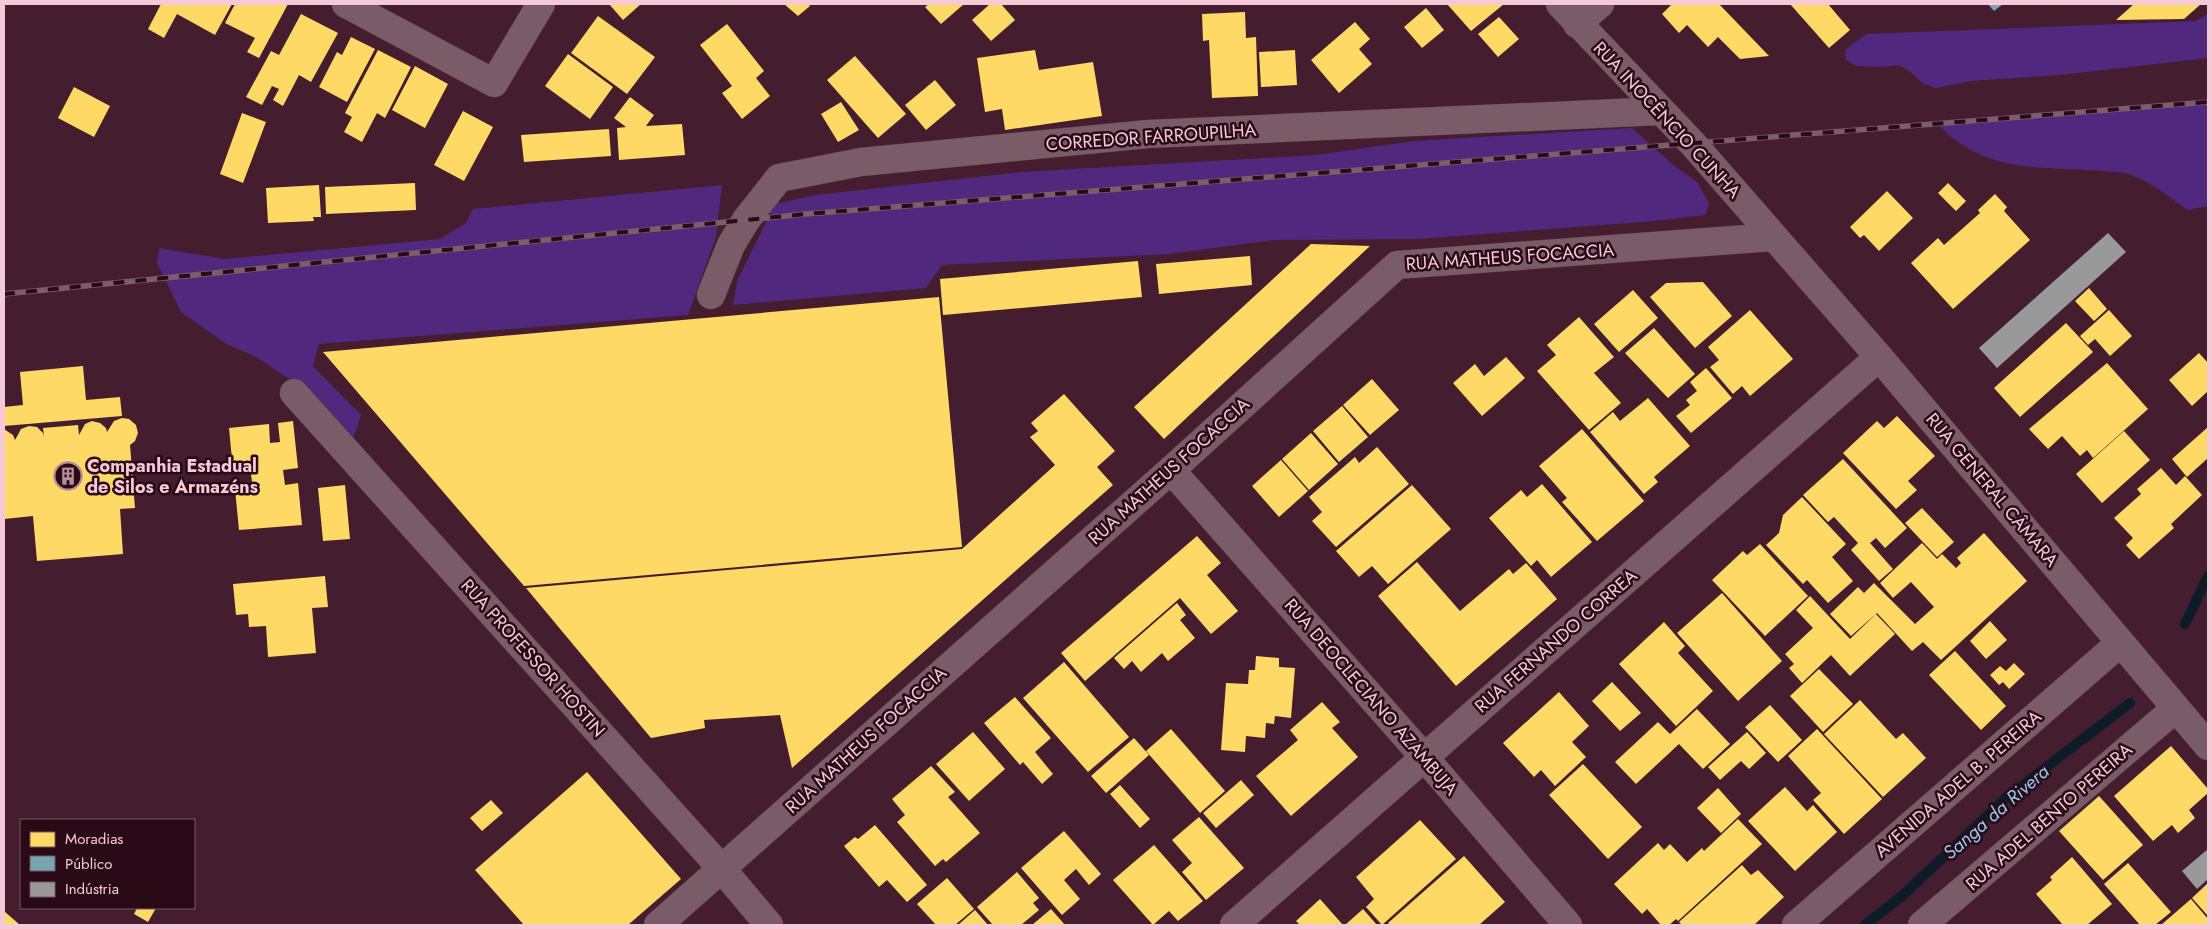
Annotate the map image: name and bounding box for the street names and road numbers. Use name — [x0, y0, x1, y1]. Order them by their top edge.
street label: RUA INOCÊNCIO CUNHA — [1587, 36, 1747, 204]
street label: CORREDOR FARROUPILHA — [1045, 117, 1257, 157]
street label: RUA MATHEUS FOCACCIA — [1405, 237, 1615, 277]
street label: RUA MATHEUS FOCACCIA — [1083, 391, 1255, 551]
street label: RUA GENERAL CÂMARA — [1920, 407, 2064, 573]
street label: RUA FERNANDO CORREA — [1469, 563, 1643, 719]
street label: RUA PROFESSOR HOSTIN — [455, 573, 611, 743]
street label: RUA DEOCLECIANO AZAMBUJA — [1278, 593, 1464, 801]
street label: RUA MATHEUS FOCACCIA — [780, 660, 952, 820]
street label: AVENIDA ADEL B. PEREIRA — [1869, 704, 2047, 864]
street label: RUA ADEL BENTO PEREIRA — [1960, 737, 2138, 897]

